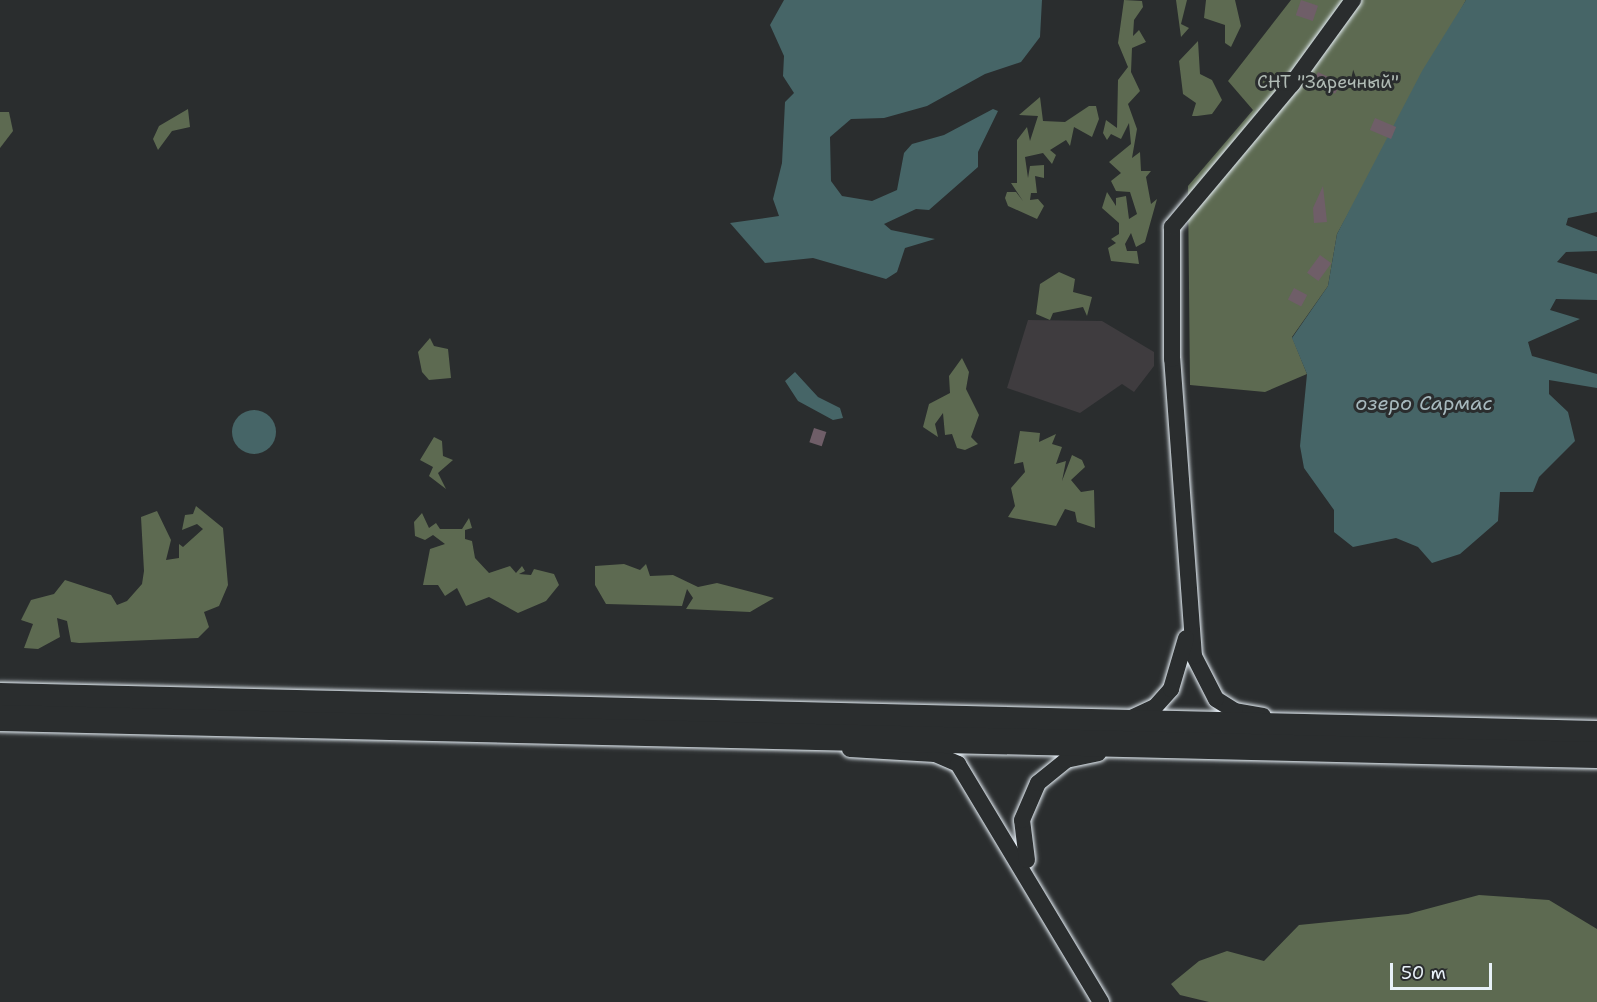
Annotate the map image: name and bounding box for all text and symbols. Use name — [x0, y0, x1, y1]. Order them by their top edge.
park label: СНТ "Заречный" — [1257, 71, 1399, 93]
water label: озеро Сармас — [1355, 391, 1493, 415]
scale bar — [1393, 951, 1495, 989]
text: 50 m — [1401, 961, 1446, 985]

